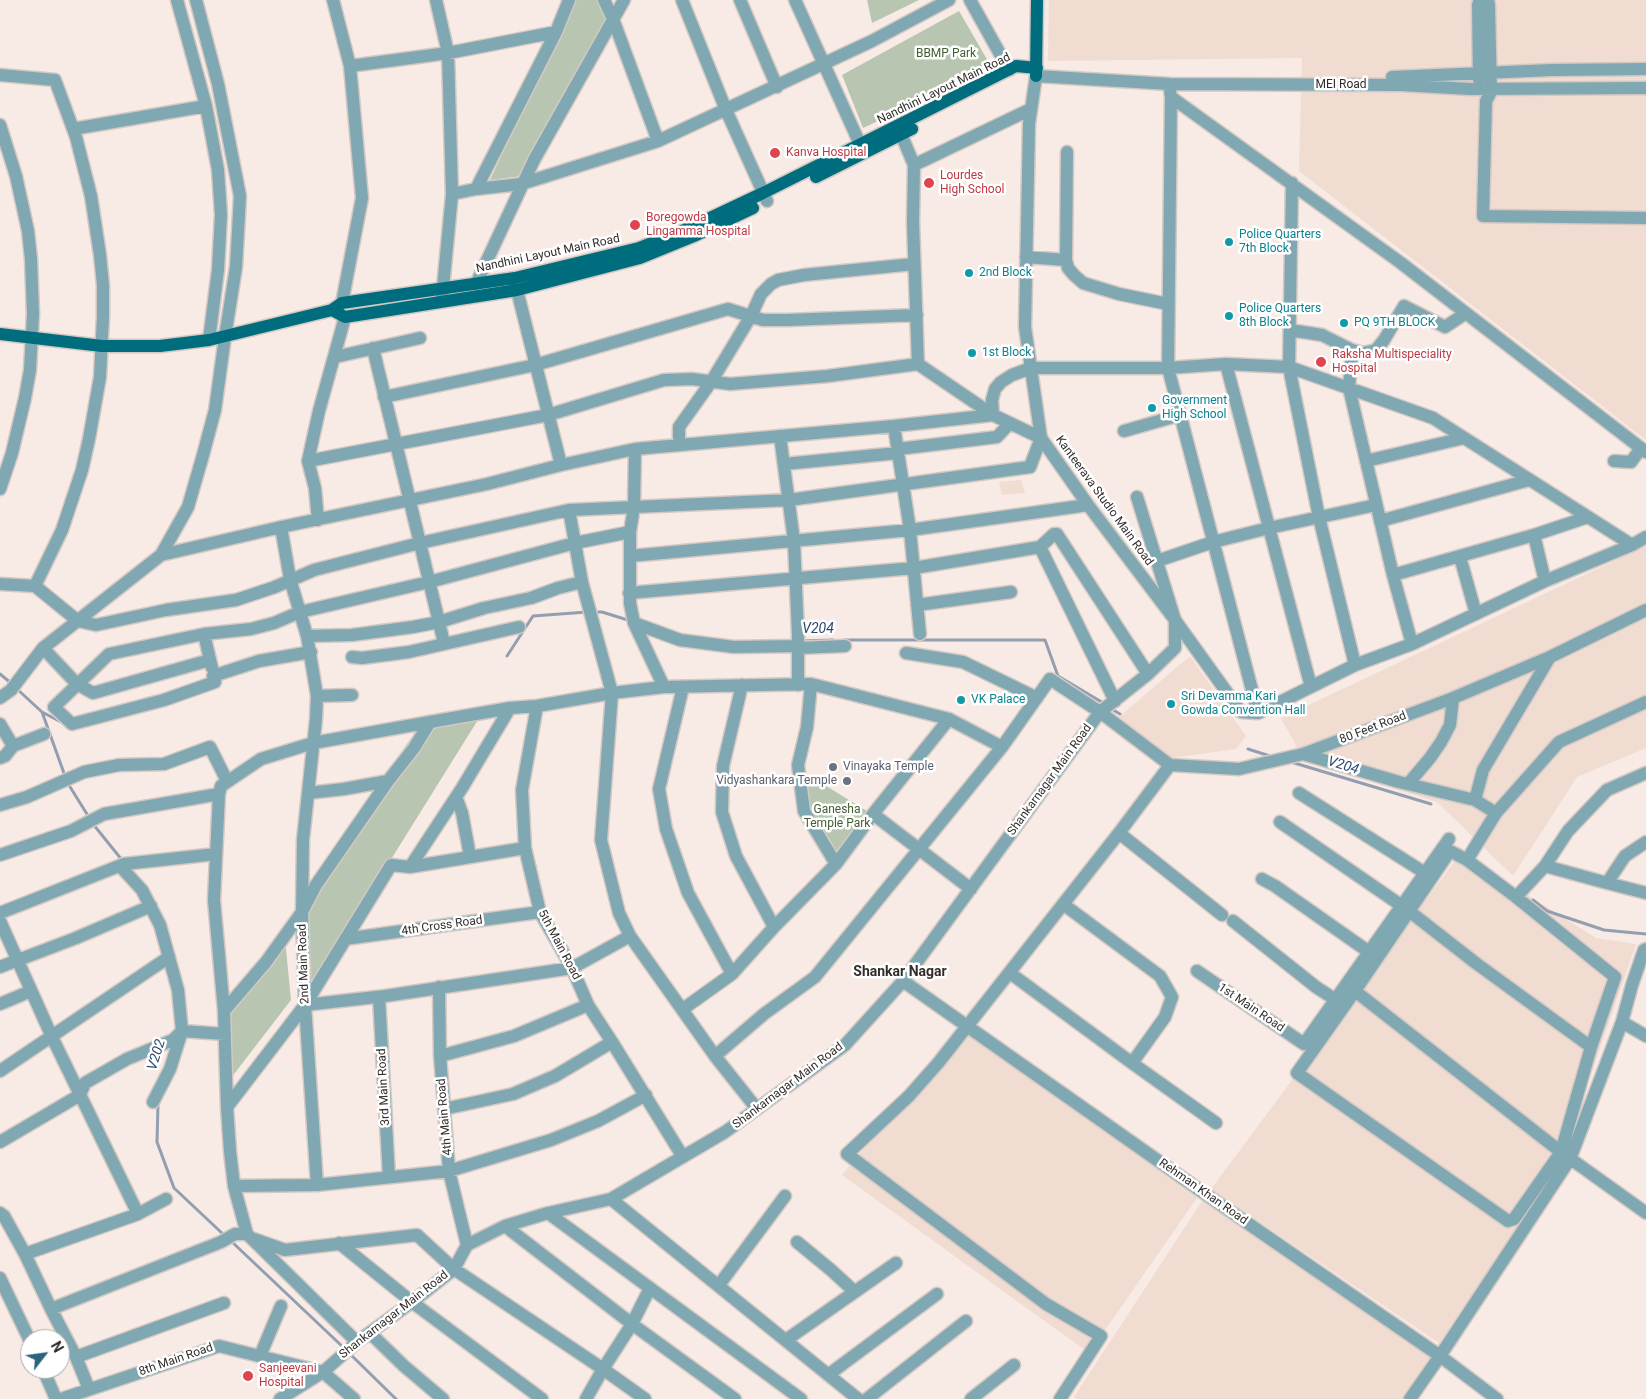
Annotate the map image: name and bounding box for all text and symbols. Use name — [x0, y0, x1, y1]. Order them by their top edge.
park label: BBMP Park — [916, 47, 976, 61]
street label: Nandhini Layout Main Road — [875, 50, 1013, 128]
street label: MEI Road — [1315, 78, 1367, 92]
marker: Kanva Hospital — [768, 146, 782, 160]
place label: Kanva Hospital — [786, 146, 867, 160]
place label: Lourdes High School — [940, 169, 1004, 197]
marker: Lourdes High School — [922, 176, 936, 190]
place label: Boregowda Lingamma Hospital — [646, 211, 750, 239]
marker: Boregowda Lingamma Hospital — [628, 218, 642, 232]
place label: Police Quarters 7th Block — [1239, 228, 1321, 256]
street label: Nandhini Layout Main Road — [475, 232, 621, 276]
marker: Police Quarters 7th Block — [1223, 236, 1235, 248]
place label: 2nd Block — [979, 266, 1032, 280]
marker: 2nd Block — [963, 267, 975, 279]
place label: Police Quarters 8th Block — [1239, 302, 1321, 330]
marker: Police Quarters 8th Block — [1223, 310, 1235, 322]
place label: PQ 9TH BLOCK — [1354, 316, 1435, 330]
marker: PQ 9TH BLOCK — [1338, 317, 1350, 329]
place label: 1st Block — [982, 346, 1031, 360]
marker: 1st Block — [966, 347, 978, 359]
place label: Raksha Multispeciality Hospital — [1332, 348, 1452, 376]
marker: Raksha Multispeciality Hospital — [1314, 355, 1328, 369]
place label: Government High School — [1162, 394, 1227, 422]
marker: Government High School — [1146, 402, 1158, 414]
street label: Kanteerava Studio Main Road — [1052, 433, 1156, 569]
water label: V204 — [802, 621, 834, 637]
place label: Sri Devamma Kari Gowda Convention Hall — [1181, 690, 1306, 718]
place label: VK Palace — [971, 693, 1025, 707]
marker: VK Palace — [955, 694, 967, 706]
marker: Sri Devamma Kari Gowda Convention Hall — [1165, 698, 1177, 710]
street label: 80 Feet Road — [1338, 709, 1408, 747]
street label: Shankarnagar Main Road — [1005, 722, 1095, 838]
water label: V204 — [1325, 753, 1361, 779]
place label: Vinayaka Temple — [843, 760, 934, 774]
marker: Vinayaka Temple — [827, 761, 839, 773]
place label: Vidyashankara Temple — [716, 774, 837, 788]
marker: Vidyashankara Temple — [841, 775, 853, 787]
park label: Ganesha Temple Park — [804, 803, 870, 831]
street label: 5th Main Road — [534, 907, 584, 983]
street label: 4th Cross Road — [401, 913, 483, 939]
street label: 2nd Main Road — [295, 924, 313, 1004]
district label: Shankar Nagar — [853, 964, 947, 980]
street label: 1st Main Road — [1215, 981, 1287, 1035]
water label: V202 — [144, 1037, 170, 1073]
street label: Shankarnagar Main Road — [730, 1040, 846, 1132]
street label: 3rd Main Road — [375, 1048, 393, 1126]
street label: 4th Main Road — [434, 1078, 456, 1156]
street label: Rehman Khan Road — [1156, 1156, 1250, 1228]
street label: Shankarnagar Main Road — [337, 1268, 451, 1362]
north arrow — [20, 1329, 70, 1379]
text: N — [48, 1339, 67, 1355]
street label: 8th Main Road — [137, 1341, 215, 1379]
place label: Sanjeevani Hospital — [259, 1362, 317, 1390]
marker: Sanjeevani Hospital — [241, 1369, 255, 1383]

